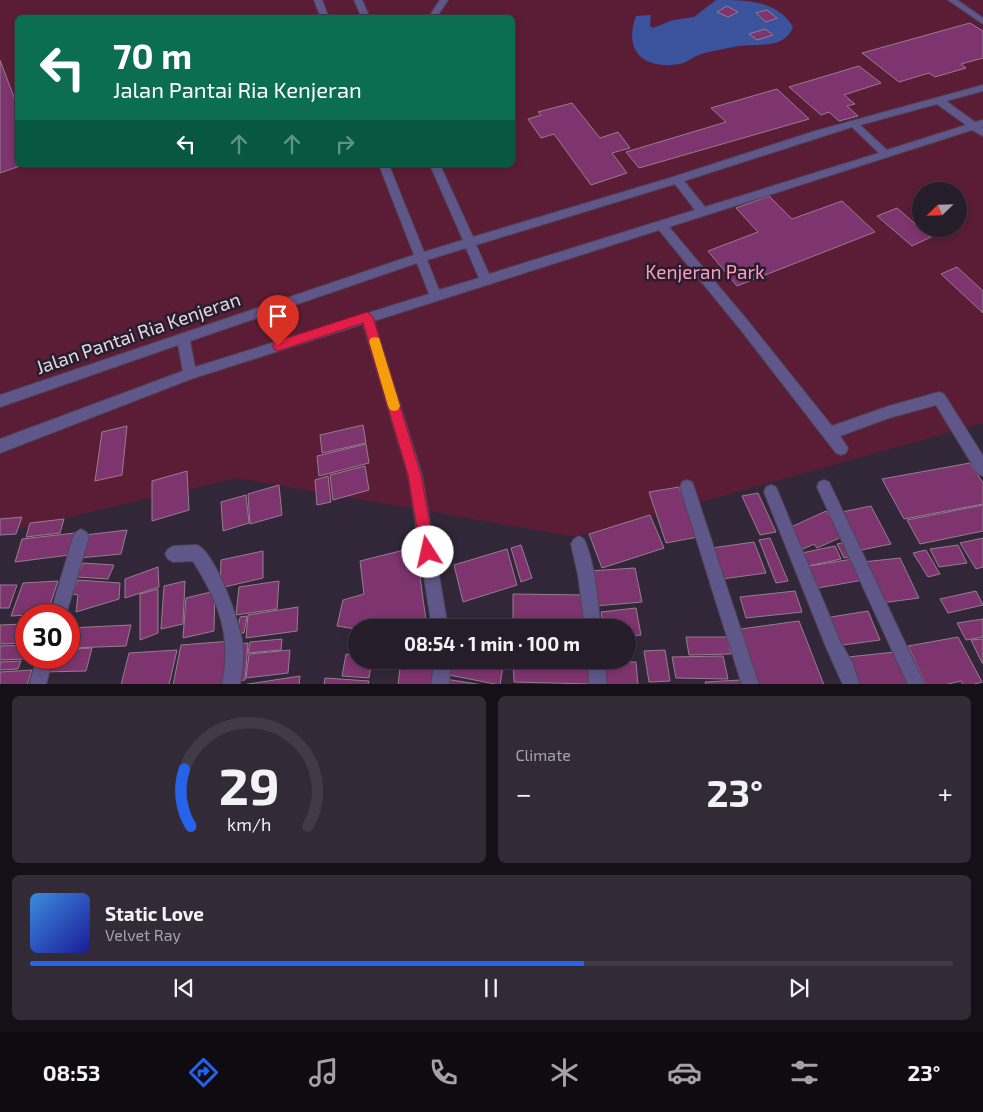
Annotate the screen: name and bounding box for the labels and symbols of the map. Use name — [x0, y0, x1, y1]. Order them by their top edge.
north arrow — [912, 182, 968, 238]
park label: Kenjeran Park — [645, 260, 765, 283]
street label: Jalan Pantai Ria Kenjeran — [33, 287, 243, 378]
pin — [257, 295, 299, 346]
position arrow — [401, 525, 453, 577]
speed limit sign: 30 — [15, 604, 80, 669]

